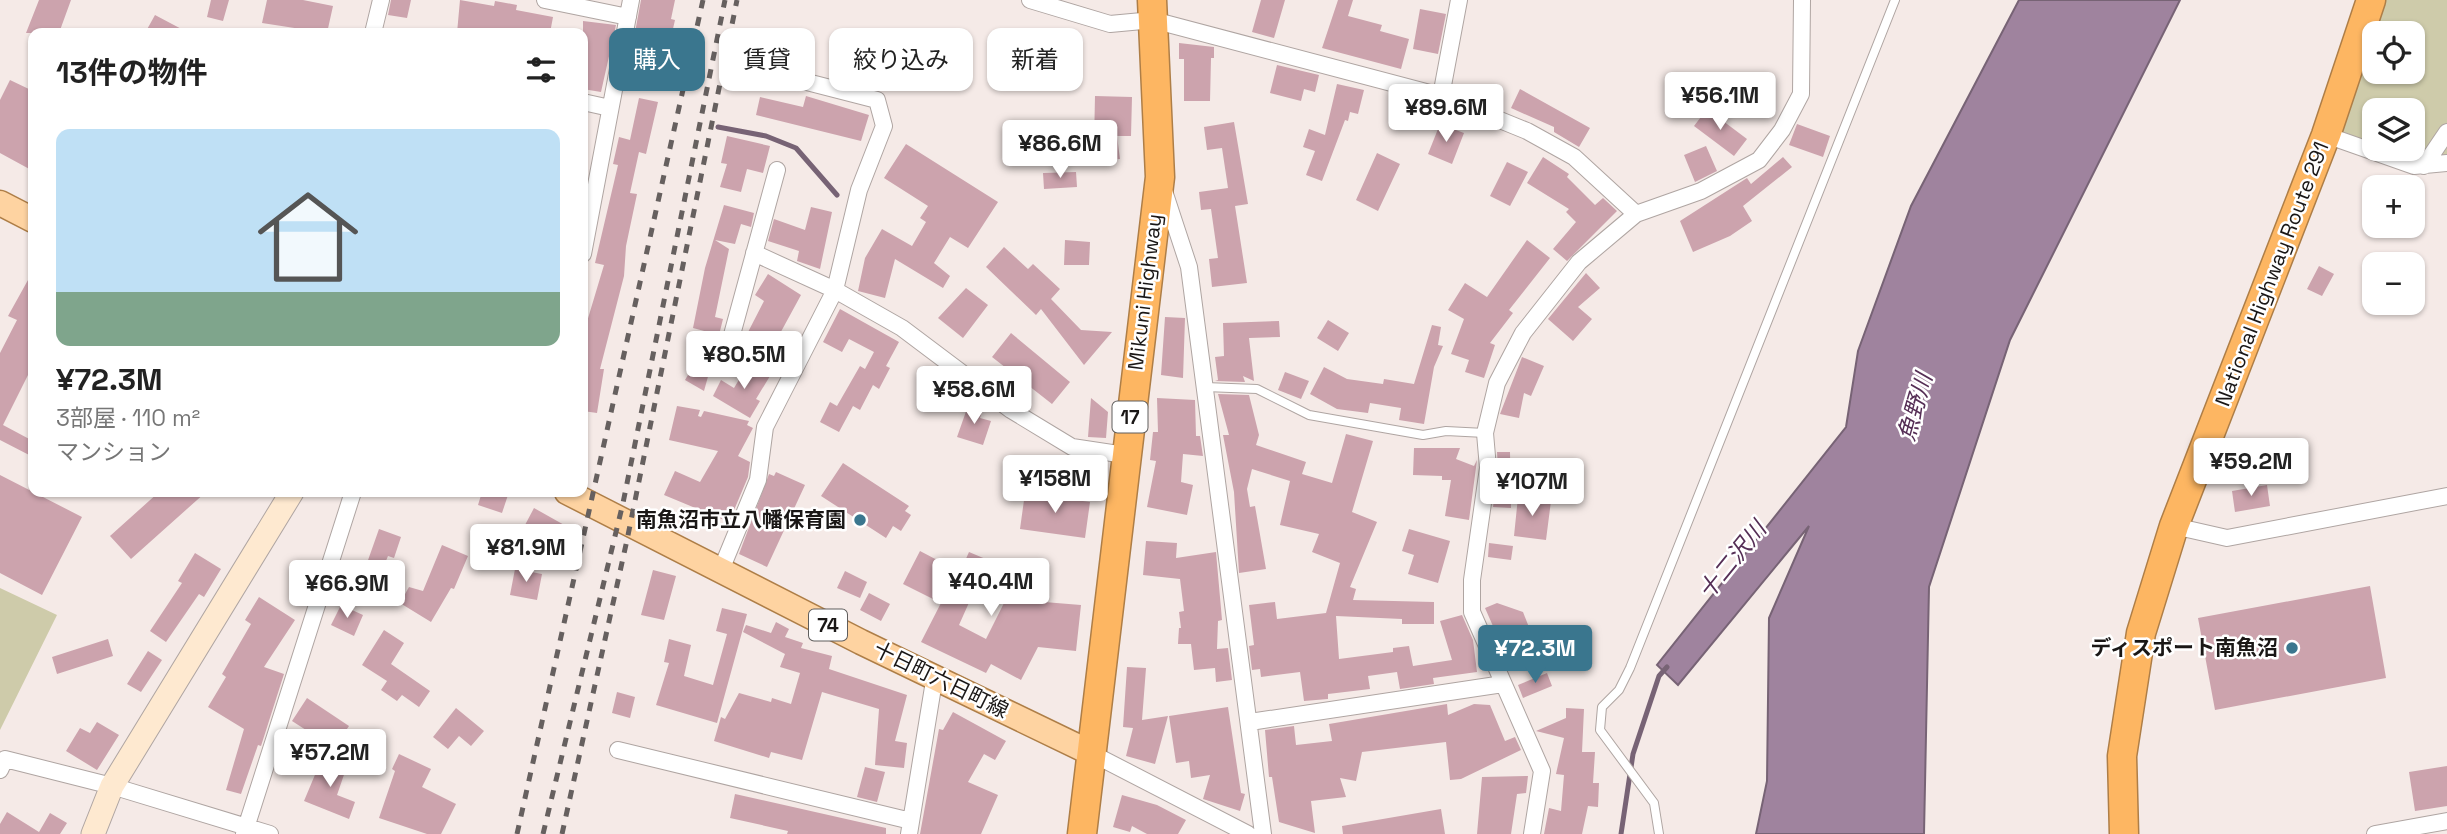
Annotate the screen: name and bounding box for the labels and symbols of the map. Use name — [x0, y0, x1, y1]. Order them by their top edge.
pin: ¥56.1M — [1663, 72, 1777, 132]
pin: ¥89.6M — [1389, 85, 1503, 144]
pin: ¥86.6M — [1003, 120, 1117, 180]
street label: National Highway Route 291 — [2209, 138, 2334, 410]
street label: Mikuni Highway — [1122, 212, 1167, 372]
pin: ¥80.5M — [687, 332, 801, 391]
pin: ¥58.6M — [917, 366, 1031, 426]
water label: 魚野川 — [1891, 367, 1940, 444]
road number: 17 — [1112, 402, 1148, 432]
pin: ¥59.2M — [2194, 438, 2308, 498]
pin: ¥158M — [1006, 456, 1104, 515]
pin: ¥107M — [1483, 458, 1581, 518]
place label: 南魚沼市立八幡保育園 — [636, 506, 846, 533]
marker: 南魚沼市立八幡保育園 — [852, 512, 868, 528]
water label: 十二沢川 — [1691, 512, 1774, 605]
pin: ¥81.9M — [469, 524, 583, 584]
pin: ¥40.4M — [934, 558, 1048, 618]
pin: ¥66.9M — [290, 560, 404, 620]
road number: 74 — [809, 610, 847, 640]
pin: ¥72.3M — [1478, 626, 1592, 685]
place label: ディスポート南魚沼 — [2090, 634, 2278, 661]
street label: 十日町六日町線 — [869, 635, 1013, 724]
marker: ディスポート南魚沼 — [2284, 640, 2300, 656]
pin: ¥57.2M — [273, 730, 387, 789]

